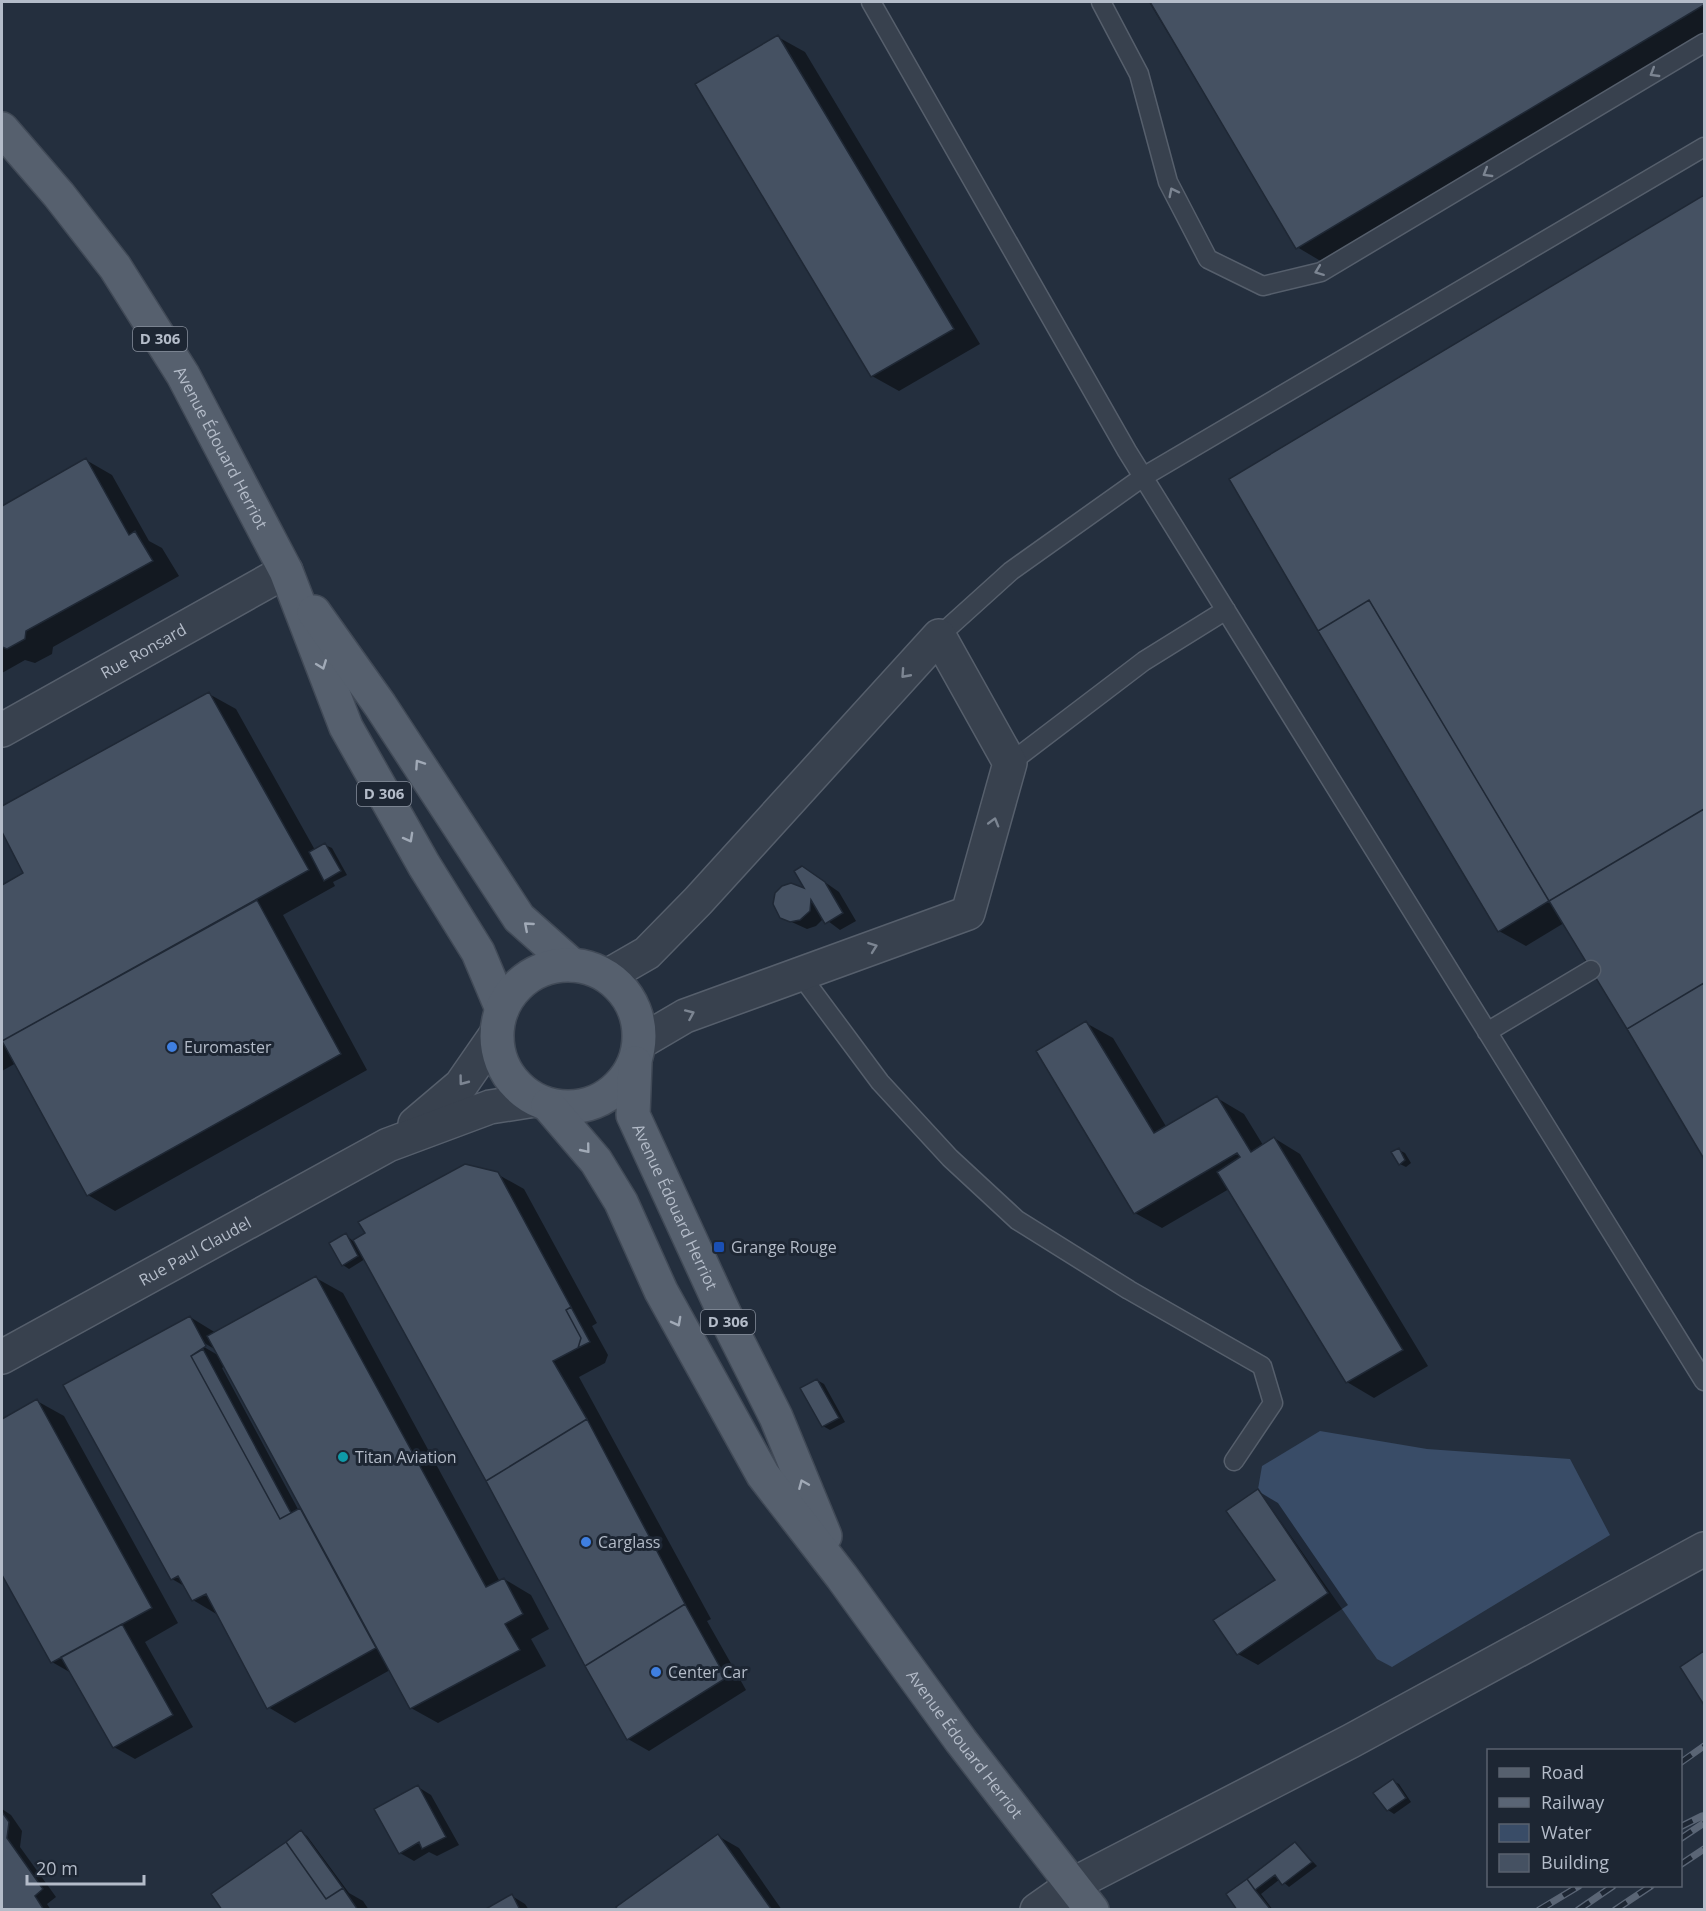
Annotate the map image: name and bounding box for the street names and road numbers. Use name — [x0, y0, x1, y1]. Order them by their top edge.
road number: D 306 — [133, 327, 187, 351]
street label: Avenue Édouard Herriot — [169, 362, 273, 533]
street label: Rue Ronsard — [97, 618, 190, 684]
road number: D 306 — [357, 782, 411, 806]
street label: Avenue Édouard Herriot — [627, 1120, 723, 1294]
street label: Rue Paul Claudel — [135, 1211, 255, 1291]
road number: D 306 — [701, 1310, 755, 1334]
street label: Avenue Édouard Herriot — [902, 1665, 1028, 1823]

